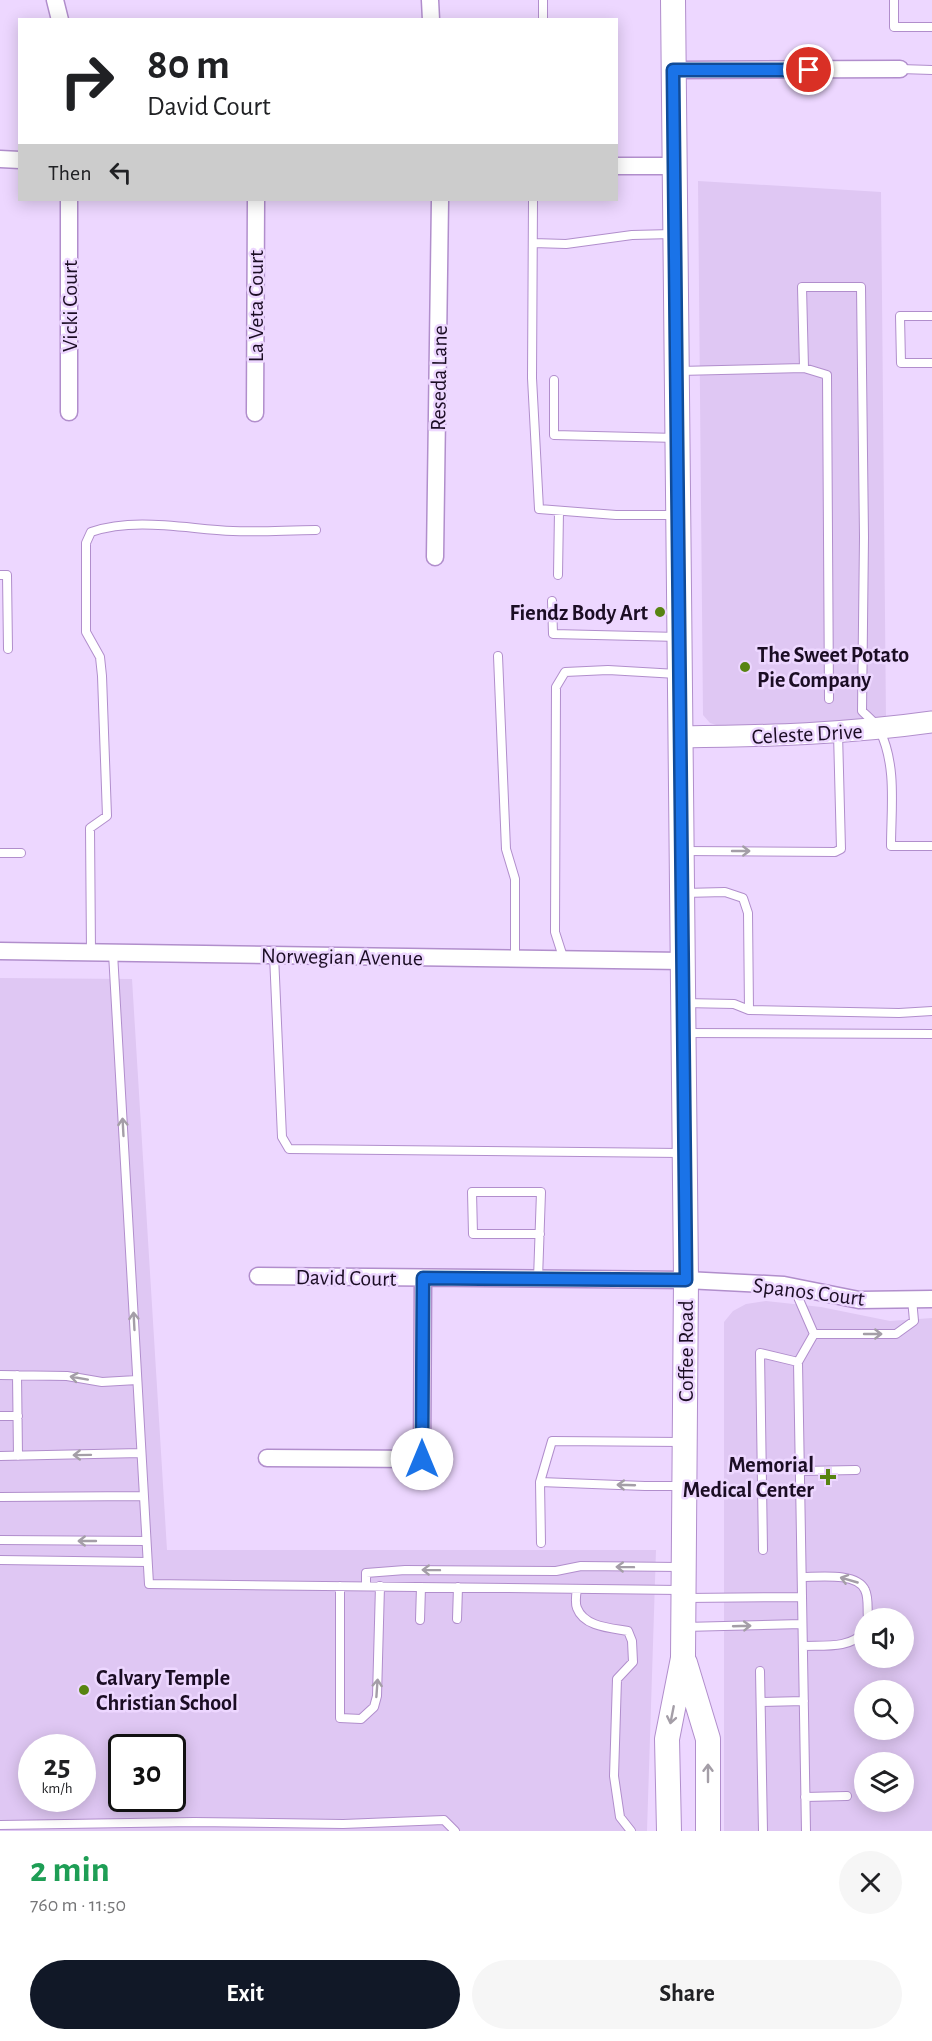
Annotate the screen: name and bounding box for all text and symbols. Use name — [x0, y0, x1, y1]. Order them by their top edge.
icon: right — [48, 42, 126, 120]
text: 80 m — [147, 44, 230, 86]
pin — [783, 44, 834, 95]
icon: arrive — [792, 53, 825, 86]
text: David Court — [147, 93, 271, 120]
icon: left — [104, 156, 137, 189]
text: Then — [48, 162, 92, 184]
street label: La Veta Court — [245, 250, 267, 362]
street label: Vicki Court — [59, 260, 81, 352]
street label: Reseda Lane — [427, 325, 451, 431]
place label: Fiendz Body Art — [510, 602, 649, 625]
marker: Fiendz Body Art — [653, 605, 667, 619]
place label: The Sweet Potato Pie Company — [757, 644, 909, 692]
marker: The Sweet Potato Pie Company — [738, 660, 752, 674]
street label: Celeste Drive — [751, 720, 863, 748]
one-way arrow — [730, 846, 750, 857]
street label: Norwegian Avenue — [261, 945, 423, 969]
one-way arrow — [117, 1117, 128, 1137]
street label: David Court — [295, 1266, 397, 1290]
street label: Spanos Court — [752, 1274, 866, 1310]
street label: Coffee Road — [675, 1300, 697, 1402]
one-way arrow — [128, 1312, 139, 1332]
one-way arrow — [862, 1328, 882, 1340]
one-way arrow — [69, 1372, 89, 1383]
position arrow — [390, 1427, 454, 1491]
one-way arrow — [73, 1449, 93, 1460]
place label: Memorial Medical Center — [683, 1454, 814, 1501]
marker: Memorial Medical Center — [819, 1468, 837, 1486]
one-way arrow — [617, 1480, 637, 1491]
one-way arrow — [78, 1535, 98, 1547]
one-way arrow — [616, 1561, 636, 1573]
one-way arrow — [421, 1564, 441, 1576]
one-way arrow — [840, 1574, 859, 1586]
map controls — [854, 1608, 914, 1812]
button: sound — [854, 1608, 914, 1668]
one-way arrow — [731, 1620, 751, 1632]
place label: Calvary Temple Christian School — [96, 1667, 238, 1714]
one-way arrow — [372, 1678, 383, 1698]
button: search — [854, 1680, 914, 1740]
marker: Calvary Temple Christian School — [77, 1683, 91, 1697]
one-way arrow — [666, 1705, 677, 1725]
speed limit sign: 30 — [108, 1734, 186, 1812]
text: 25 — [43, 1751, 71, 1781]
button: layers — [854, 1752, 914, 1812]
one-way arrow — [702, 1763, 714, 1783]
text: km/h — [42, 1781, 72, 1796]
button: close — [839, 1851, 902, 1914]
text: 2 min — [30, 1852, 110, 1888]
text: 760 m · 11:50 — [30, 1895, 126, 1915]
button: Exit — [30, 1960, 460, 2029]
button: Share — [472, 1960, 902, 2029]

